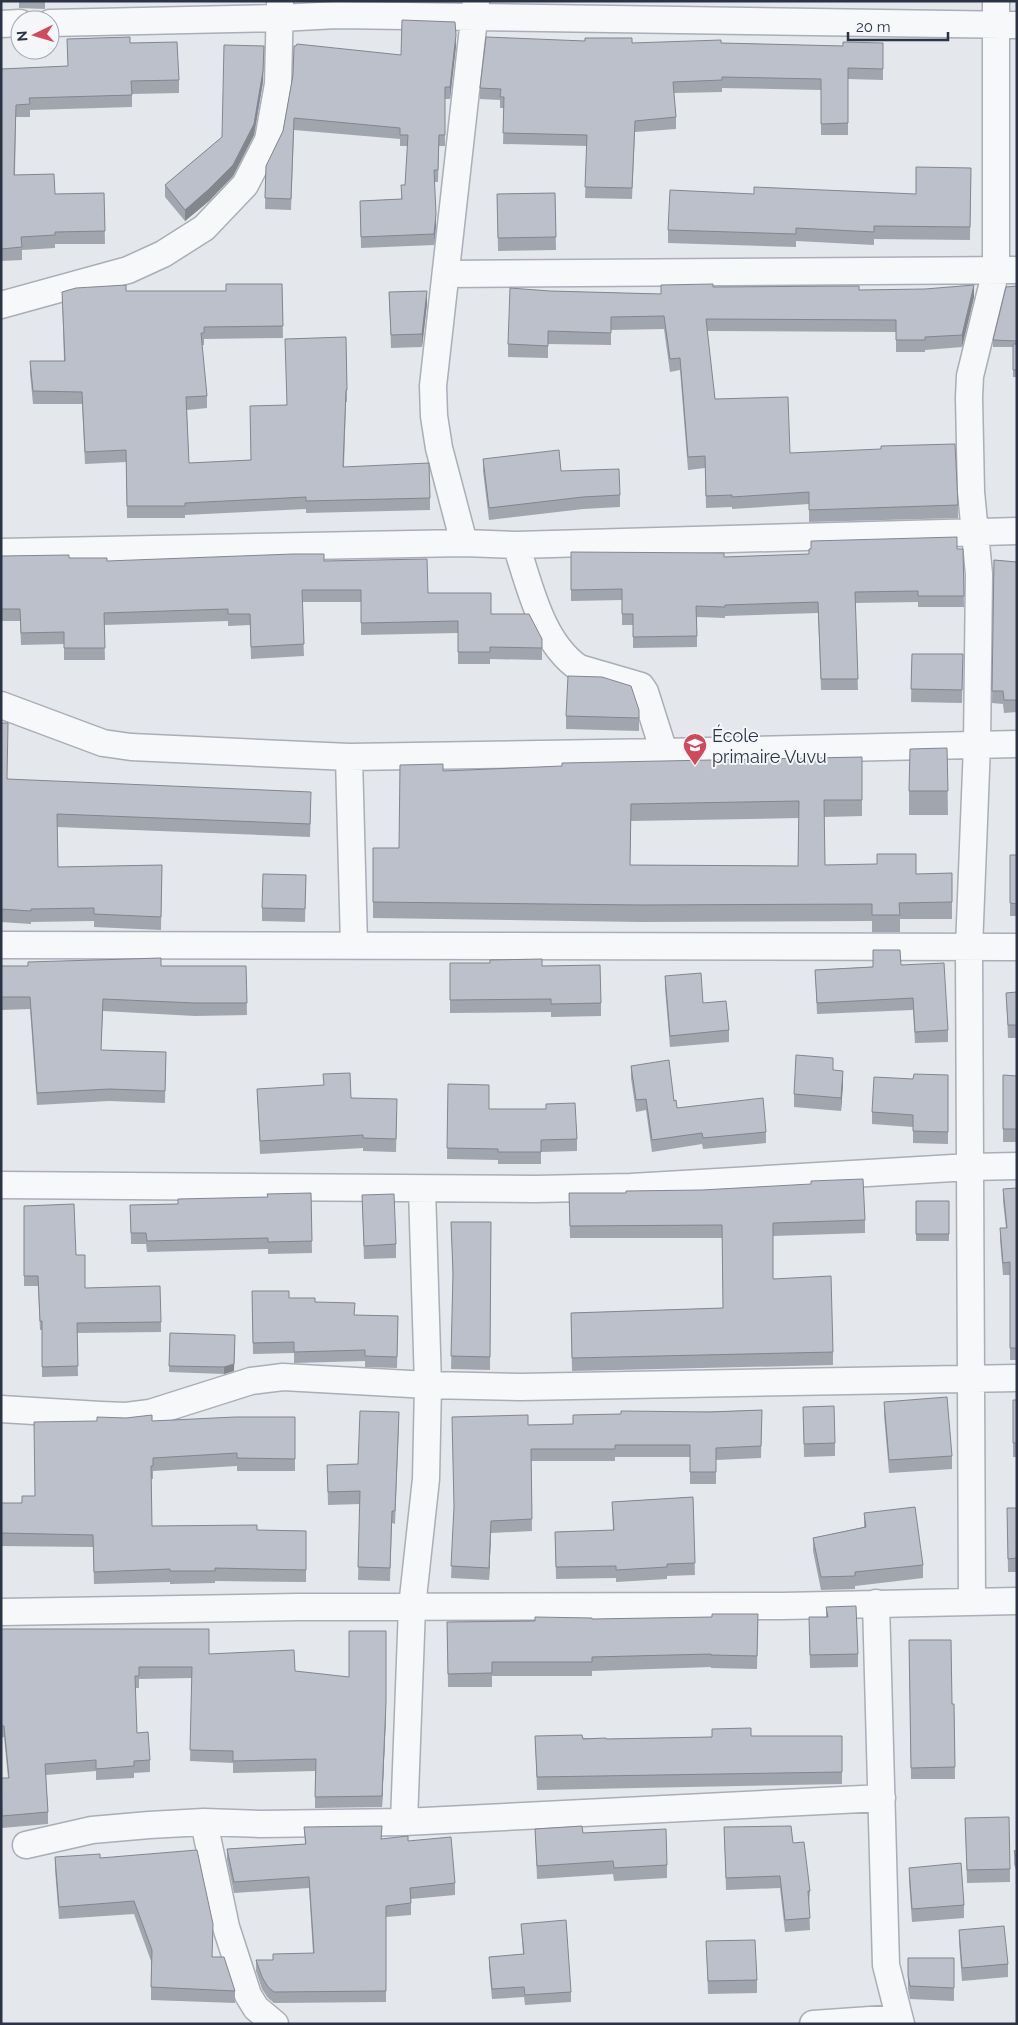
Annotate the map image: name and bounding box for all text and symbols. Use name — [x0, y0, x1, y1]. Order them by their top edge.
north arrow — [10, 10, 60, 60]
scale bar — [848, 10, 948, 42]
text: 20 m — [856, 18, 891, 36]
text: N — [14, 30, 30, 42]
place label: École primaire Vuvu — [712, 724, 827, 767]
school or university icon: École primaire Vuvu — [682, 732, 708, 766]

